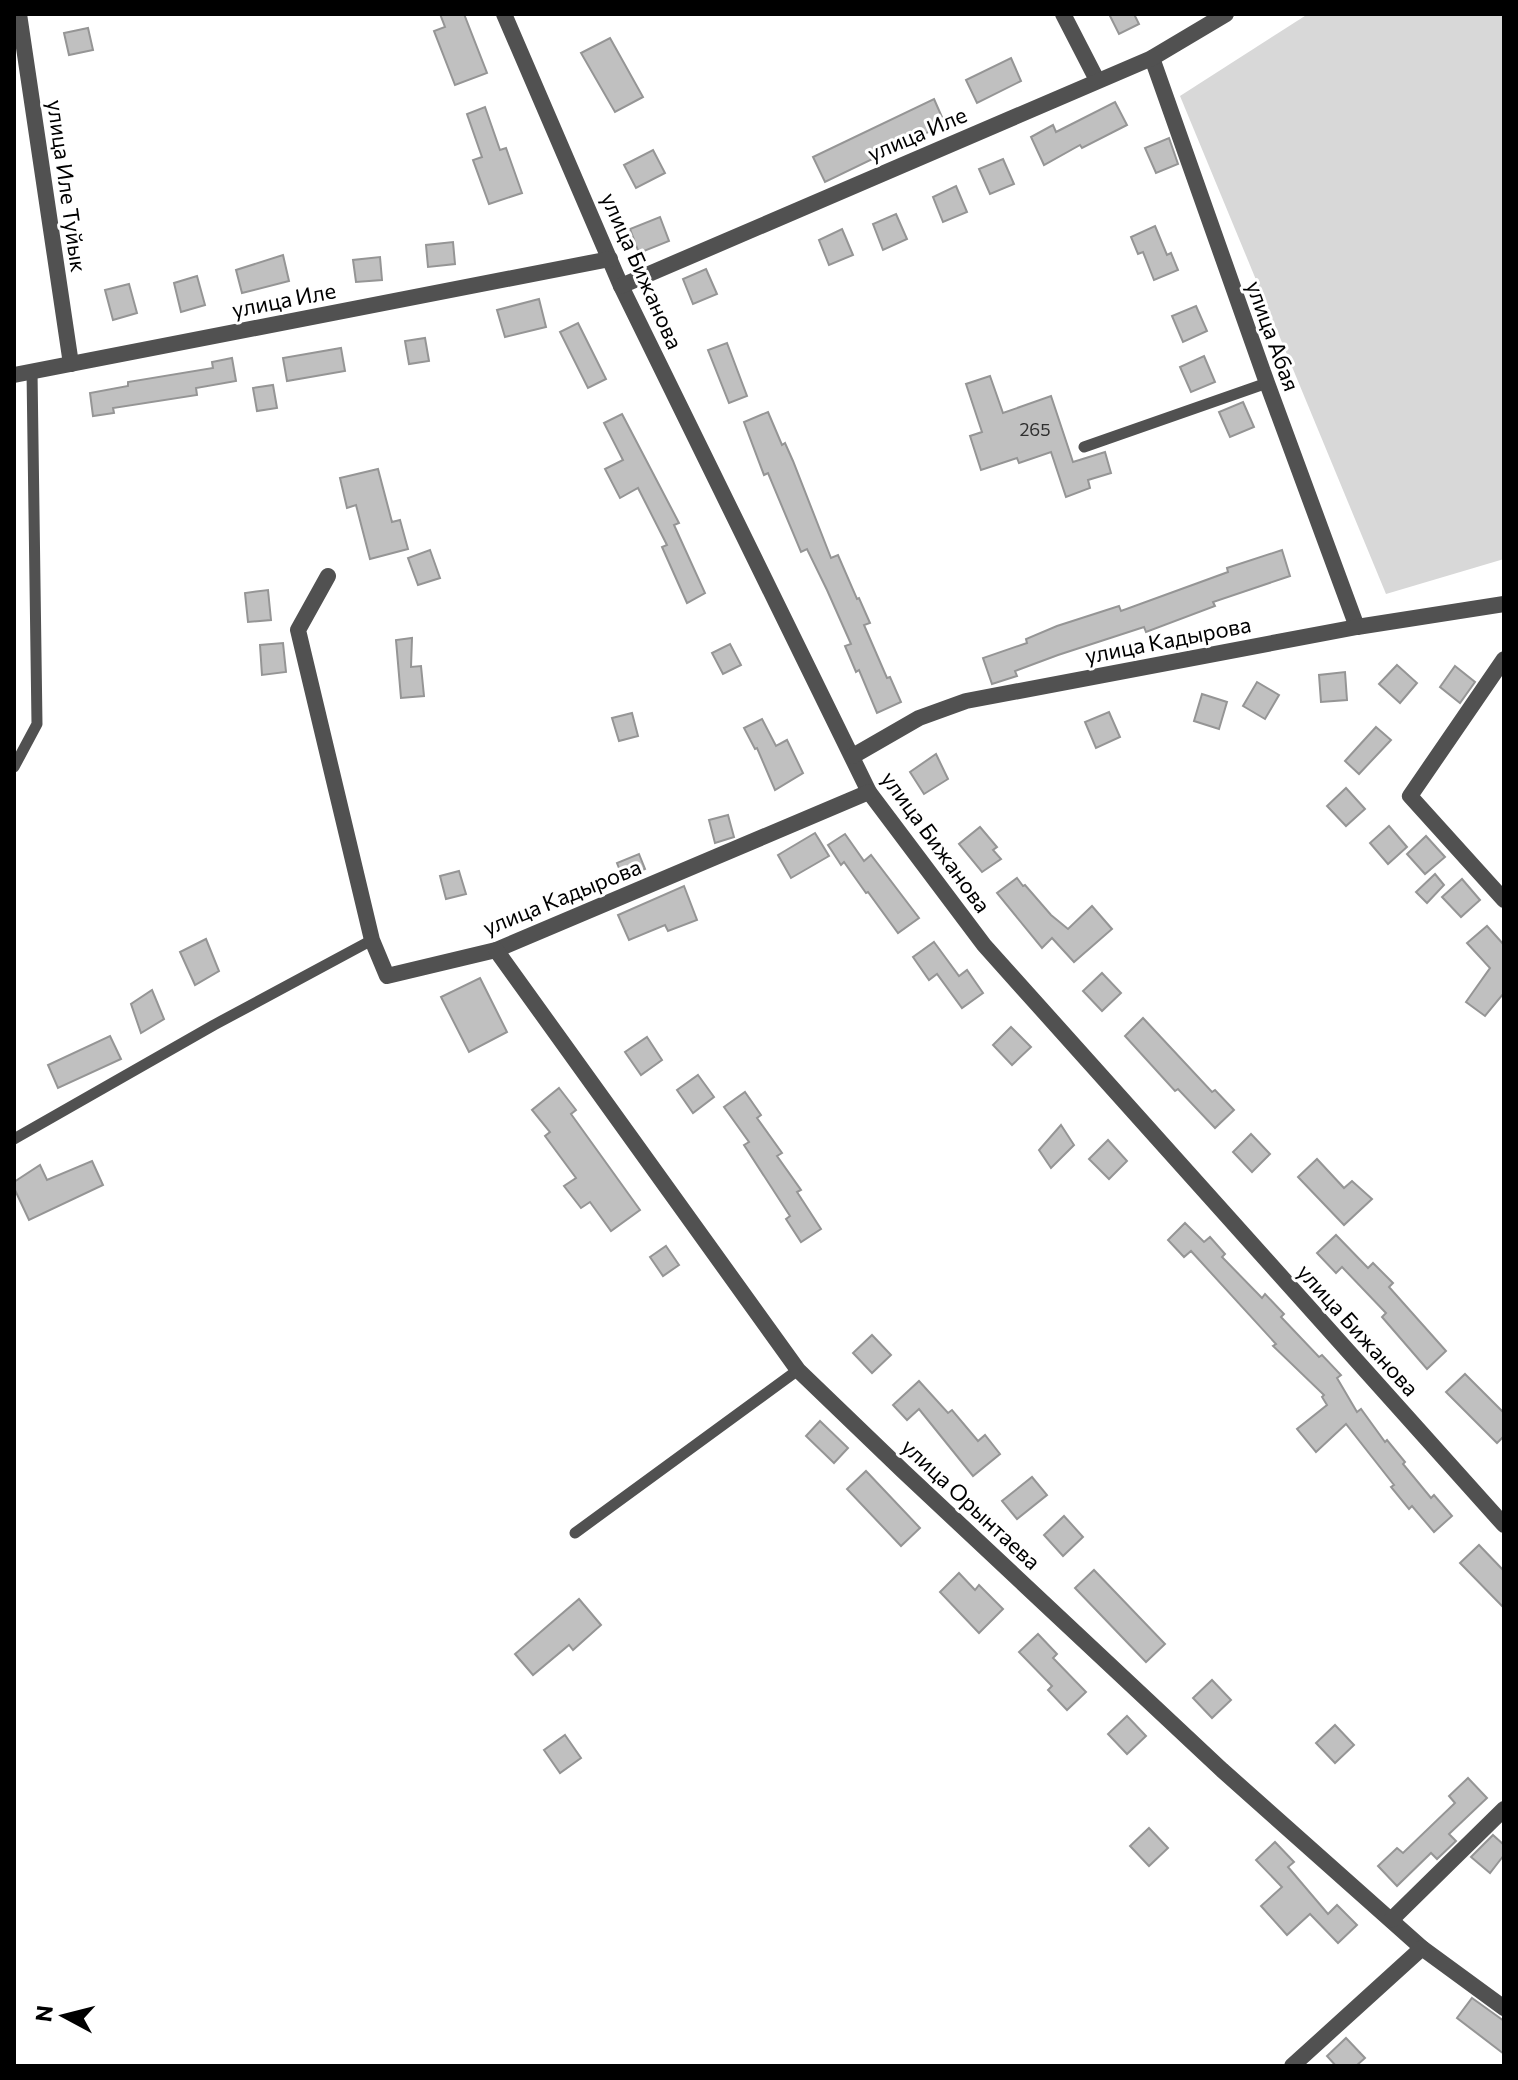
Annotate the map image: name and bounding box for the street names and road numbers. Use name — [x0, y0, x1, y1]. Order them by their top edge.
street label: улица Иле Туйык — [42, 98, 93, 274]
street label: улица Иле — [863, 101, 971, 167]
street label: улица Бижанова — [596, 188, 689, 353]
street label: улица Иле — [230, 276, 338, 323]
street label: улица Абая — [1241, 277, 1306, 395]
street label: улица Кадырова — [1083, 610, 1253, 669]
street label: улица Бижанова — [876, 766, 997, 918]
street label: улица Кадырова — [479, 852, 645, 941]
street label: улица Бижанова — [1292, 1258, 1425, 1401]
street label: улица Орынтаева — [896, 1432, 1046, 1575]

